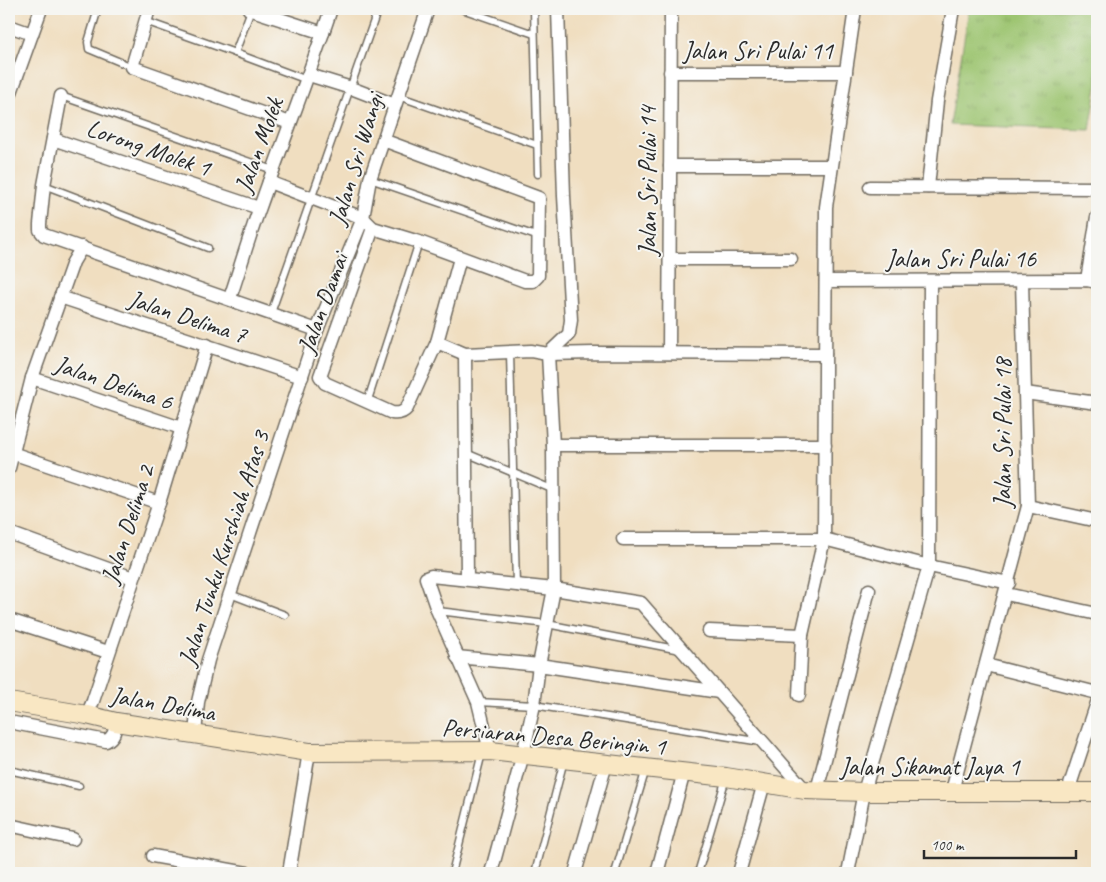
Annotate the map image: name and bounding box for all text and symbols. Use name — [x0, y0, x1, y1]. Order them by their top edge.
street label: Jalan Sri Pulai 11 — [682, 35, 835, 67]
street label: Jalan Sri Wangi — [321, 87, 392, 230]
street label: Jalan Molek — [227, 92, 291, 198]
street label: Jalan Sri Pulai 14 — [632, 103, 664, 257]
street label: Lorong Molek 1 — [82, 112, 217, 185]
street label: Jalan Sri Pulai 16 — [885, 243, 1037, 275]
street label: Jalan Damai — [290, 246, 357, 359]
street label: Jalan Delima 7 — [123, 282, 253, 352]
street label: Jalan Delima 6 — [50, 348, 178, 418]
street label: Jalan Sri Pulai 18 — [987, 355, 1019, 509]
street label: Jalan Tunku Kurshiah Atas 3 — [171, 425, 278, 671]
street label: Jalan Delima 2 — [93, 459, 163, 589]
street label: Jalan Delima — [107, 679, 219, 729]
street label: Persiaran Desa Beringin 1 — [441, 711, 669, 763]
street label: Jalan Sikamat Jaya 1 — [839, 751, 1022, 783]
scale bar — [924, 827, 1076, 859]
text: 100 m — [931, 836, 965, 855]

